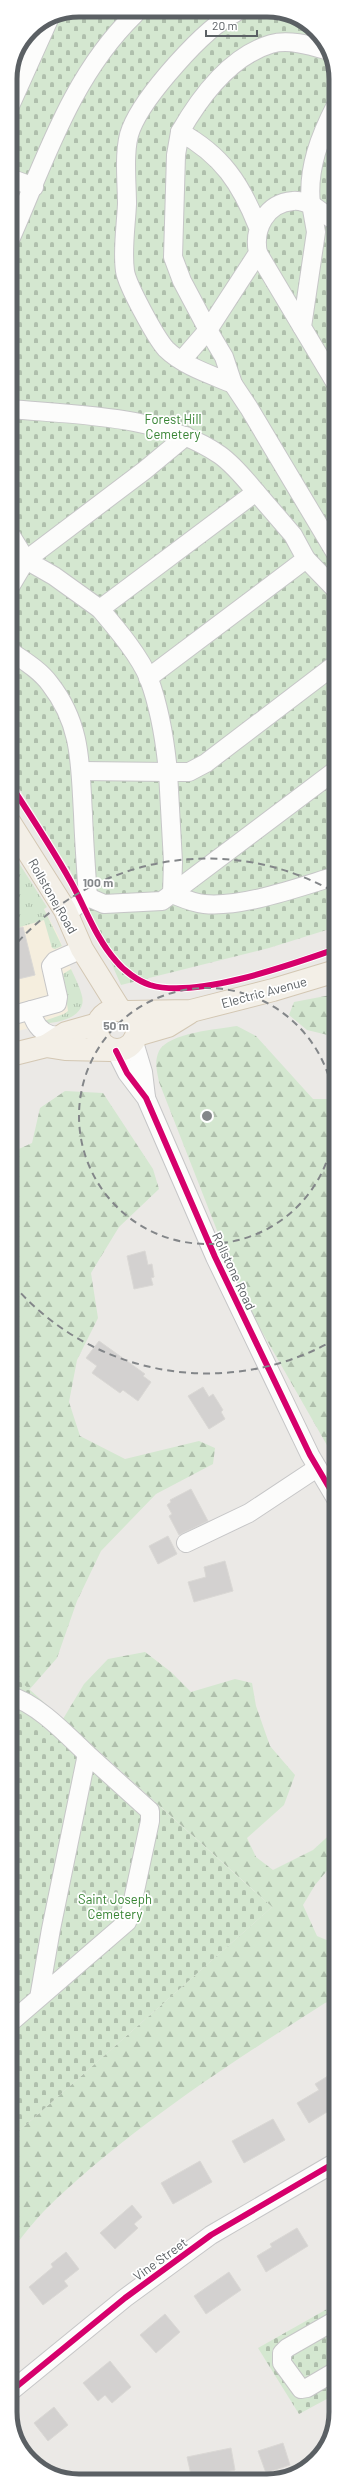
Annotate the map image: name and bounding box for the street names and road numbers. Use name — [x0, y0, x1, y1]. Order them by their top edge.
street label: Rollstone Road — [25, 856, 81, 936]
street label: Electric Avenue — [219, 973, 309, 1011]
street label: Rollstone Road — [209, 1230, 259, 1312]
street label: Vine Street — [130, 2234, 190, 2284]

